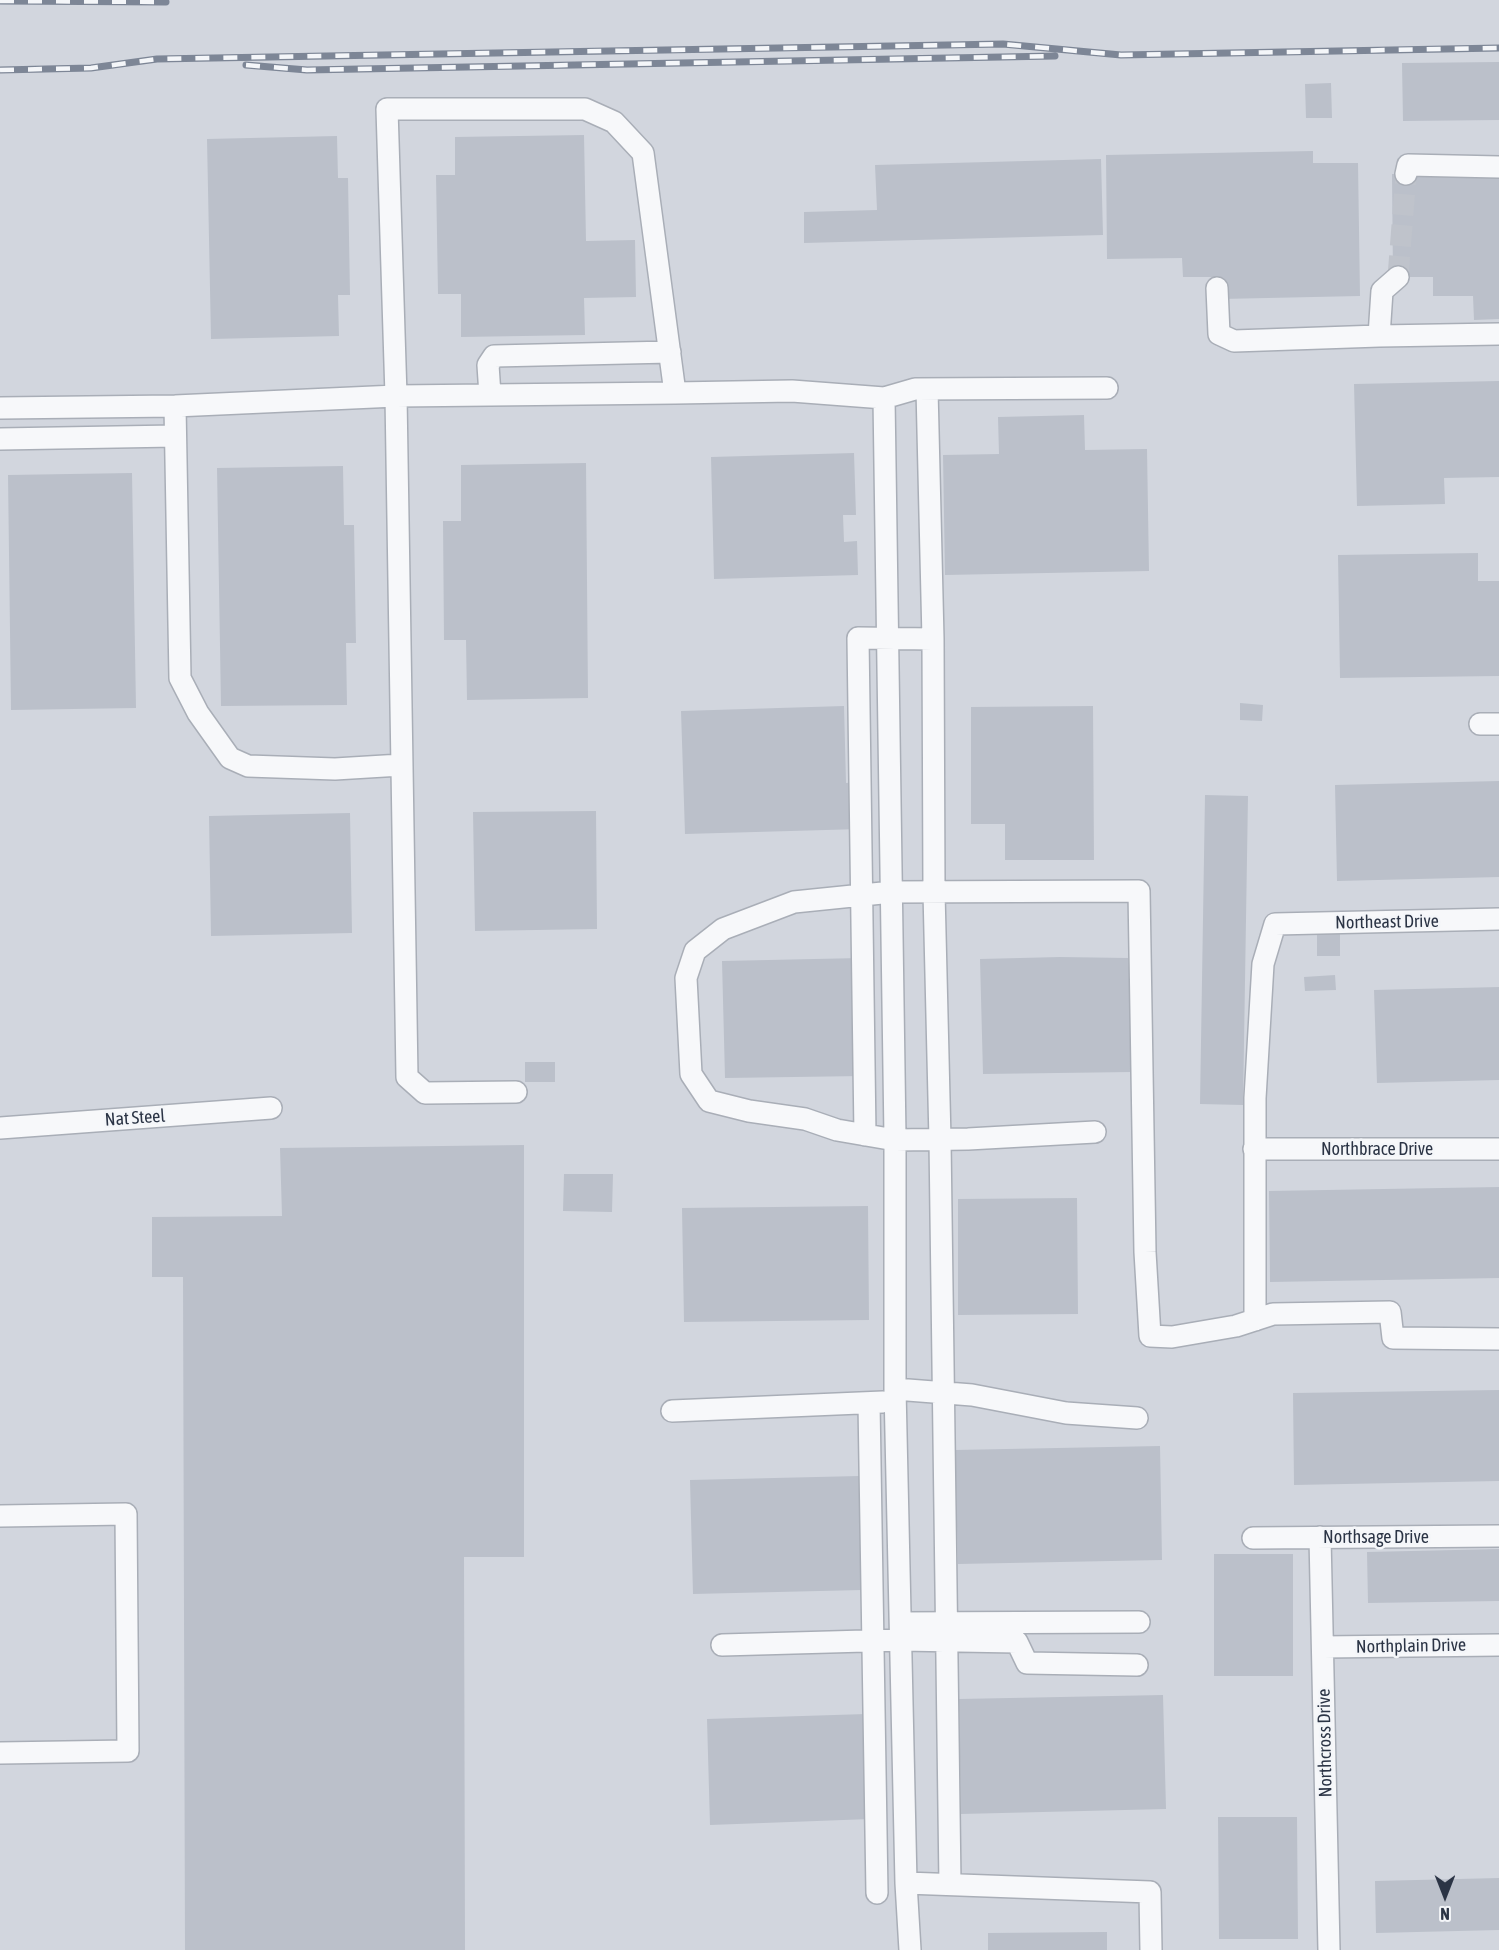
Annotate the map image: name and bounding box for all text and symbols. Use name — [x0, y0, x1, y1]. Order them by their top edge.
street label: Northeast Drive — [1335, 910, 1439, 934]
street label: Nat Steel — [104, 1105, 166, 1131]
street label: Northbrace Drive — [1321, 1138, 1433, 1160]
street label: Northsage Drive — [1323, 1526, 1429, 1548]
street label: Northplain Drive — [1356, 1634, 1466, 1658]
street label: Northcross Drive — [1313, 1688, 1337, 1798]
north arrow — [1415, 1866, 1475, 1926]
text: N — [1440, 1905, 1450, 1923]

